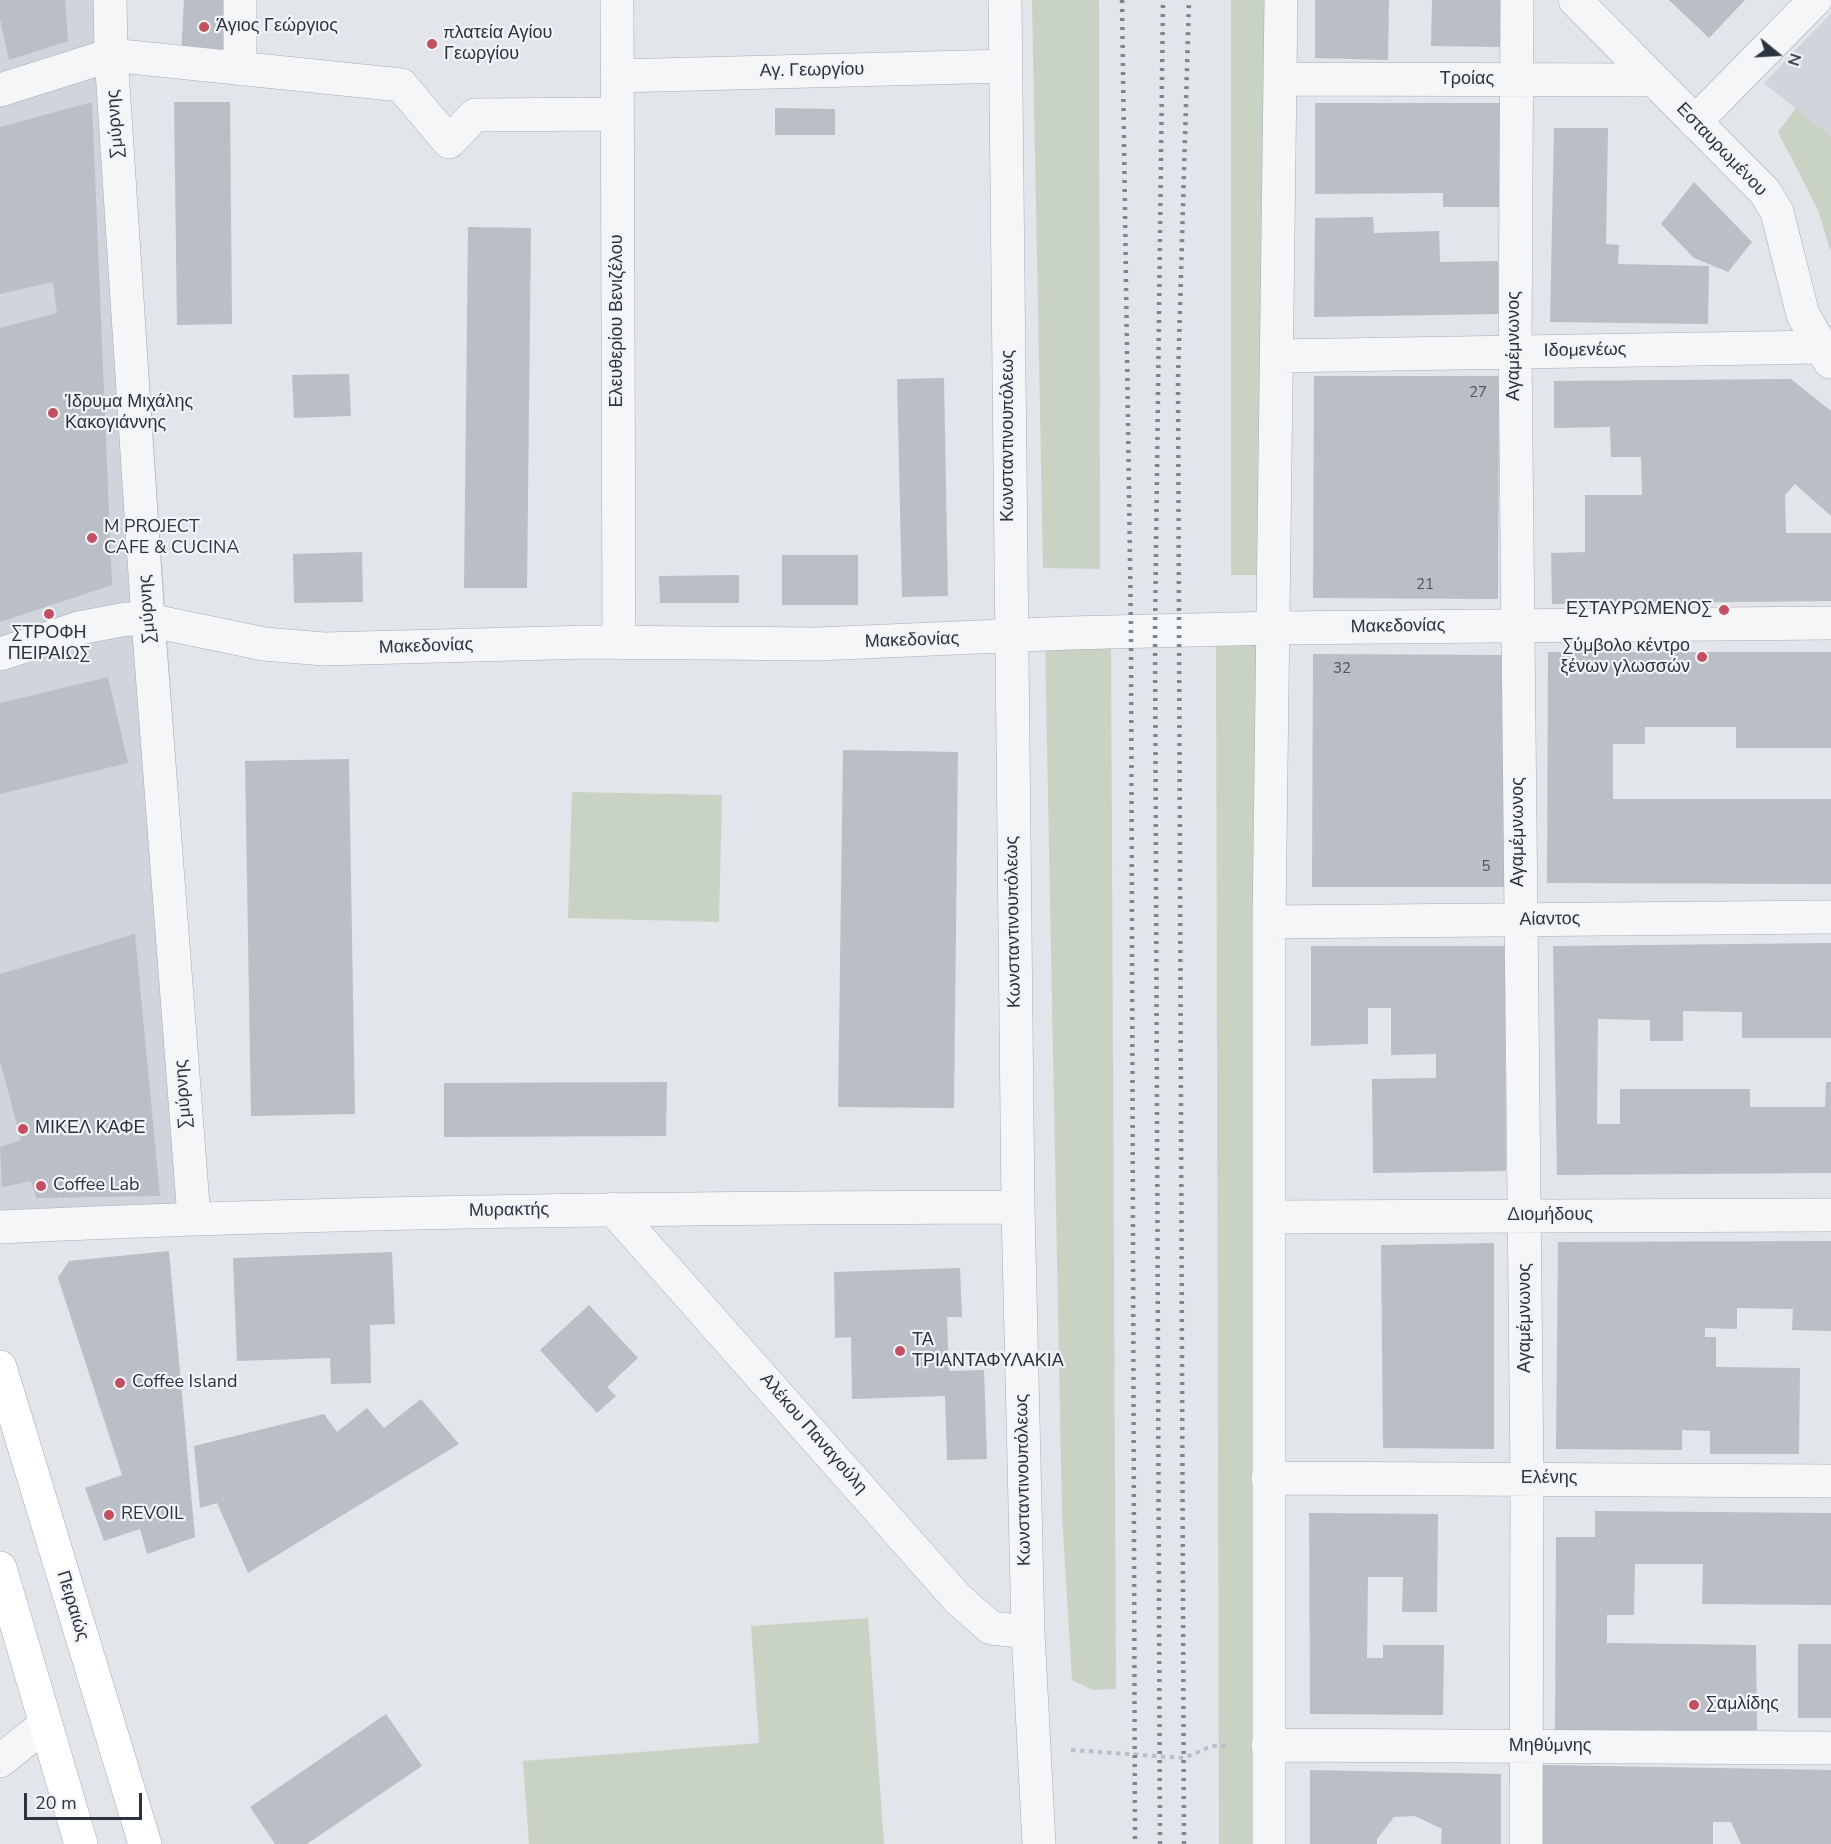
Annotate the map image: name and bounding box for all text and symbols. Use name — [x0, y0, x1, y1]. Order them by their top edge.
place label: Άγιος Γεώργιος — [216, 16, 338, 38]
marker: Άγιος Γεώργιος — [197, 20, 211, 34]
place label: πλατεία Αγίου Γεωργίου — [444, 23, 552, 66]
north arrow — [1747, 24, 1807, 84]
marker: πλατεία Αγίου Γεωργίου — [425, 37, 439, 51]
text: N — [1782, 50, 1806, 69]
street label: Αγ. Γεωργίου — [760, 59, 864, 83]
street label: Τροίας — [1440, 69, 1494, 91]
street label: Σμύρνης — [103, 89, 129, 159]
street label: Εσταυρωμένου — [1671, 99, 1771, 201]
street label: Ελευθερίου Βενιζέλου — [607, 234, 629, 408]
street label: Αγαμέμνωνος — [1504, 291, 1526, 401]
street label: Ιδομενέως — [1543, 339, 1627, 363]
street label: Κωνσταντινουπόλεως — [998, 350, 1020, 522]
house number: 27 — [1469, 384, 1487, 402]
place label: Ίδρυμα Μιχάλης Κακογιάννης — [65, 392, 193, 434]
marker: Ίδρυμα Μιχάλης Κακογιάννης — [46, 406, 60, 420]
place label: M PROJECT CAFE & CUCINA — [104, 517, 239, 560]
marker: M PROJECT CAFE & CUCINA — [85, 531, 99, 545]
street label: Σμύρνης — [135, 574, 161, 644]
house number: 21 — [1416, 576, 1434, 594]
place label: ΕΣΤΑΥΡΩΜΕΝΟΣ — [1566, 599, 1712, 621]
marker: ΕΣΤΑΥΡΩΜΕΝΟΣ — [1717, 603, 1731, 617]
marker: ΣΤΡΟΦΗ ΠΕΙΡΑΙΩΣ — [42, 607, 56, 621]
street label: Μακεδονίας — [1351, 615, 1445, 639]
place label: ΣΤΡΟΦΗ ΠΕΙΡΑΙΩΣ — [8, 623, 90, 666]
street label: Μακεδονίας — [864, 629, 960, 653]
street label: Μακεδονίας — [378, 635, 474, 659]
place label: Σύμβολο κέντρο ξένων γλωσσών — [1560, 636, 1690, 678]
marker: Σύμβολο κέντρο ξένων γλωσσών — [1695, 650, 1709, 664]
house number: 32 — [1333, 660, 1351, 678]
street label: Αγαμέμνωνος — [1508, 777, 1530, 887]
street label: Κωνσταντινουπόλεως — [1002, 836, 1026, 1008]
house number: 5 — [1482, 858, 1490, 876]
street label: Αίαντος — [1519, 909, 1581, 931]
street label: Σμύρνης — [171, 1059, 197, 1129]
place label: ΜΙΚΕΛ ΚΑΦΕ — [35, 1118, 146, 1140]
marker: ΜΙΚΕΛ ΚΑΦΕ — [16, 1122, 30, 1136]
place label: Coffee Lab — [53, 1175, 139, 1197]
marker: Coffee Lab — [34, 1179, 48, 1193]
street label: Μυρακτής — [469, 1200, 549, 1222]
street label: Διομήδους — [1507, 1205, 1593, 1227]
street label: Αγαμέμνωνος — [1515, 1263, 1537, 1373]
place label: ΤΑ ΤΡΙΑΝΤΑΦΥΛΑΚΙΑ — [912, 1330, 1064, 1372]
marker: ΤΑ ΤΡΙΑΝΤΑΦΥΛΑΚΙΑ — [893, 1344, 907, 1358]
street label: Αλέκου Παναγούλη — [755, 1369, 871, 1499]
place label: Coffee Island — [132, 1372, 237, 1394]
marker: Coffee Island — [113, 1376, 127, 1390]
street label: Κωνσταντινουπόλεως — [1012, 1394, 1036, 1566]
street label: Ελένης — [1521, 1468, 1577, 1490]
place label: REVOIL — [121, 1504, 184, 1526]
marker: REVOIL — [102, 1508, 116, 1522]
street label: Πειραιώς — [51, 1568, 93, 1644]
place label: Σαμλίδης — [1706, 1694, 1779, 1716]
marker: Σαμλίδης — [1687, 1698, 1701, 1712]
street label: Μηθύμνης — [1509, 1736, 1591, 1758]
scale bar — [27, 1781, 146, 1819]
text: 20 m — [35, 1791, 77, 1815]

